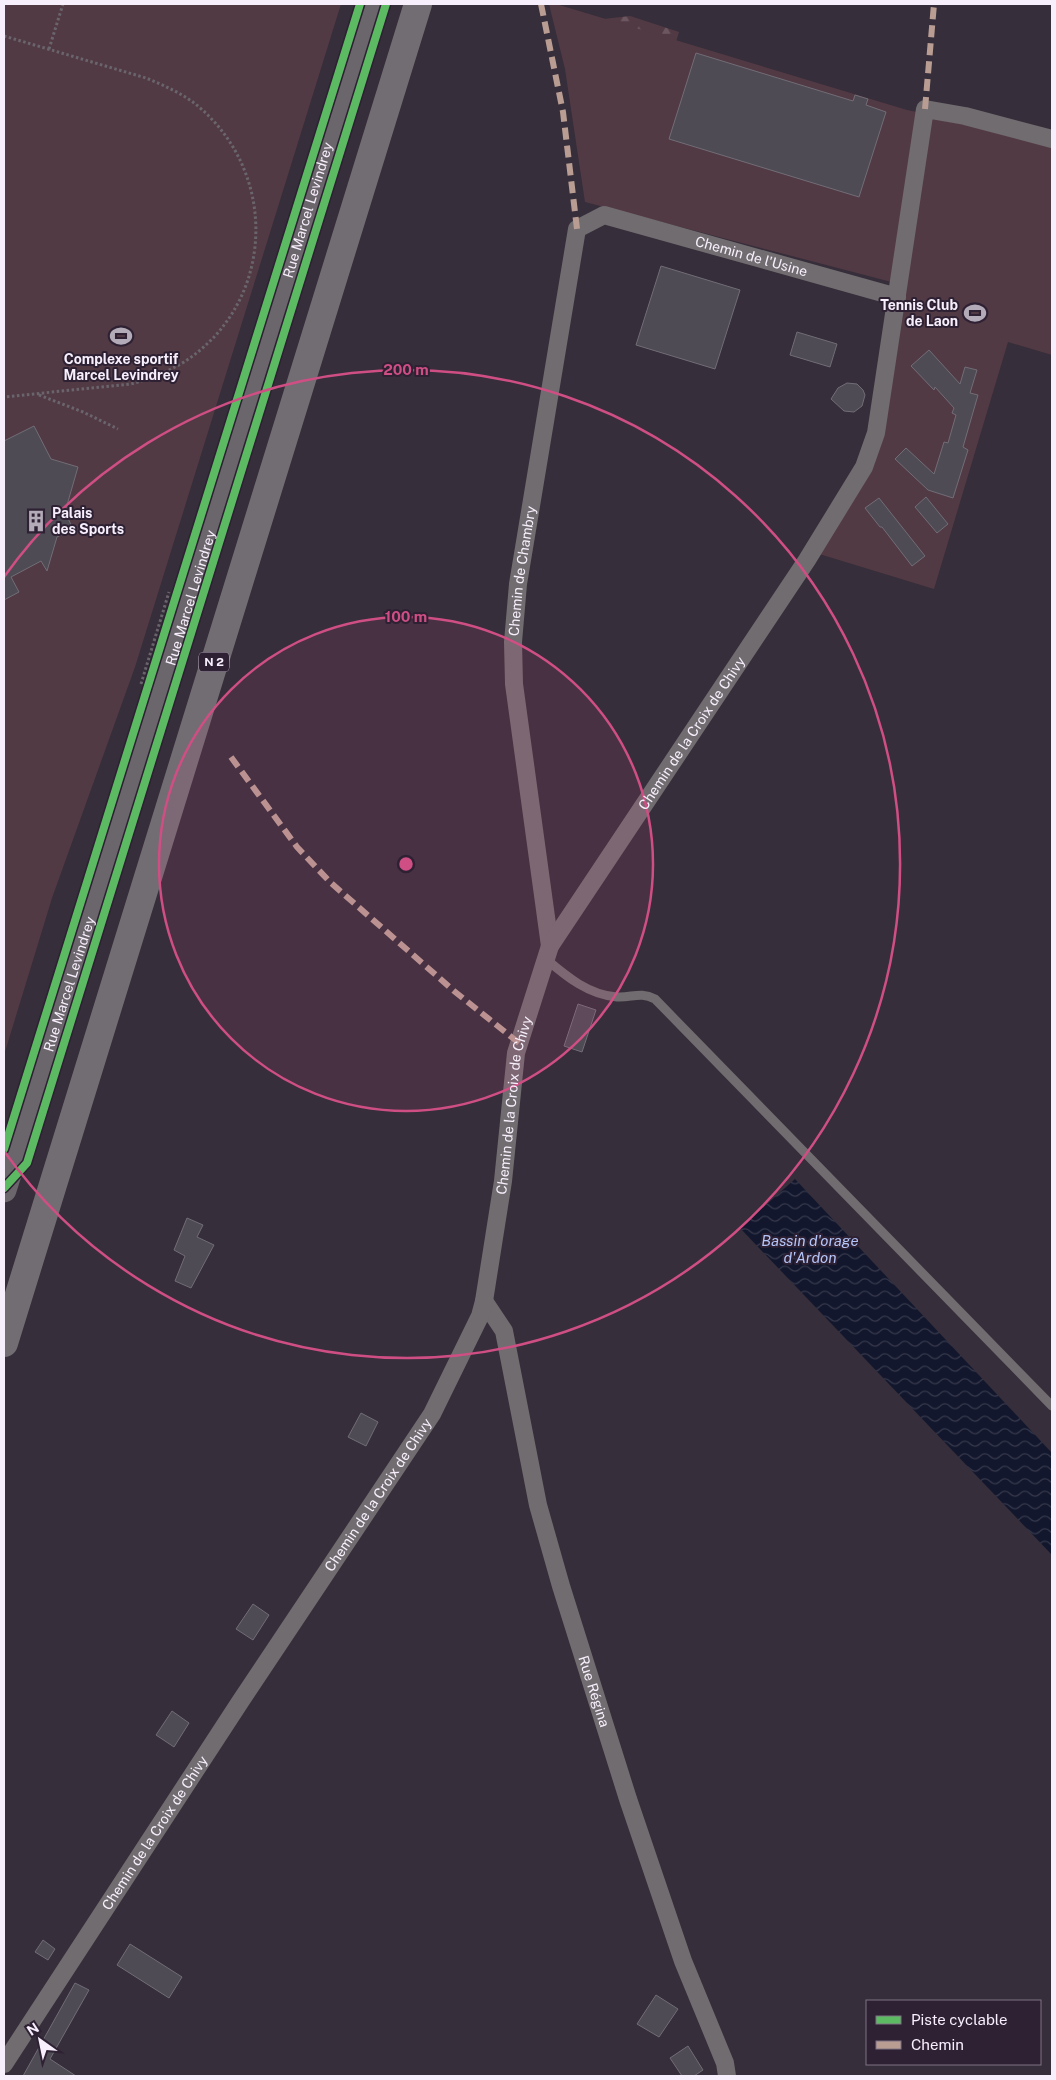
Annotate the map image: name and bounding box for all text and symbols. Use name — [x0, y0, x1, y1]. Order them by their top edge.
street label: Rue Marcel Levindrey — [280, 140, 336, 280]
street label: Chemin de l'Usine — [693, 233, 809, 280]
place label: Tennis Club de Laon — [880, 297, 958, 329]
sports icon: Tennis Club de Laon — [962, 300, 988, 326]
sports icon: Complexe sportif Marcel Levindrey — [108, 323, 134, 349]
place label: Complexe sportif Marcel Levindrey — [63, 351, 179, 383]
text: 200 m — [383, 361, 429, 378]
street label: Chemin de Chambry — [506, 504, 539, 637]
place label: Palais des Sports — [52, 505, 124, 537]
building icon: Palais des Sports — [23, 508, 49, 534]
street label: Rue Marcel Levindrey — [162, 528, 219, 668]
text: 100 m — [385, 608, 427, 625]
road number: N 2 — [199, 652, 229, 672]
street label: Chemin de la Croix de Chivy — [635, 653, 749, 813]
centre of rings — [397, 855, 415, 873]
street label: Rue Marcel Levindrey — [40, 914, 98, 1054]
street label: Chemin de la Croix de Chivy — [493, 1014, 535, 1196]
water label: Bassin d'orage d'Ardon — [761, 1232, 859, 1266]
street label: Chemin de la Croix de Chivy — [321, 1415, 435, 1575]
street label: Rue Régina — [575, 1654, 613, 1729]
street label: Chemin de la Croix de Chivy — [99, 1752, 211, 1913]
legend — [866, 2000, 1041, 2065]
text: Piste cyclable — [911, 2011, 1008, 2028]
north arrow — [15, 2015, 65, 2065]
text: N — [24, 2019, 42, 2039]
text: Chemin — [911, 2036, 964, 2053]

